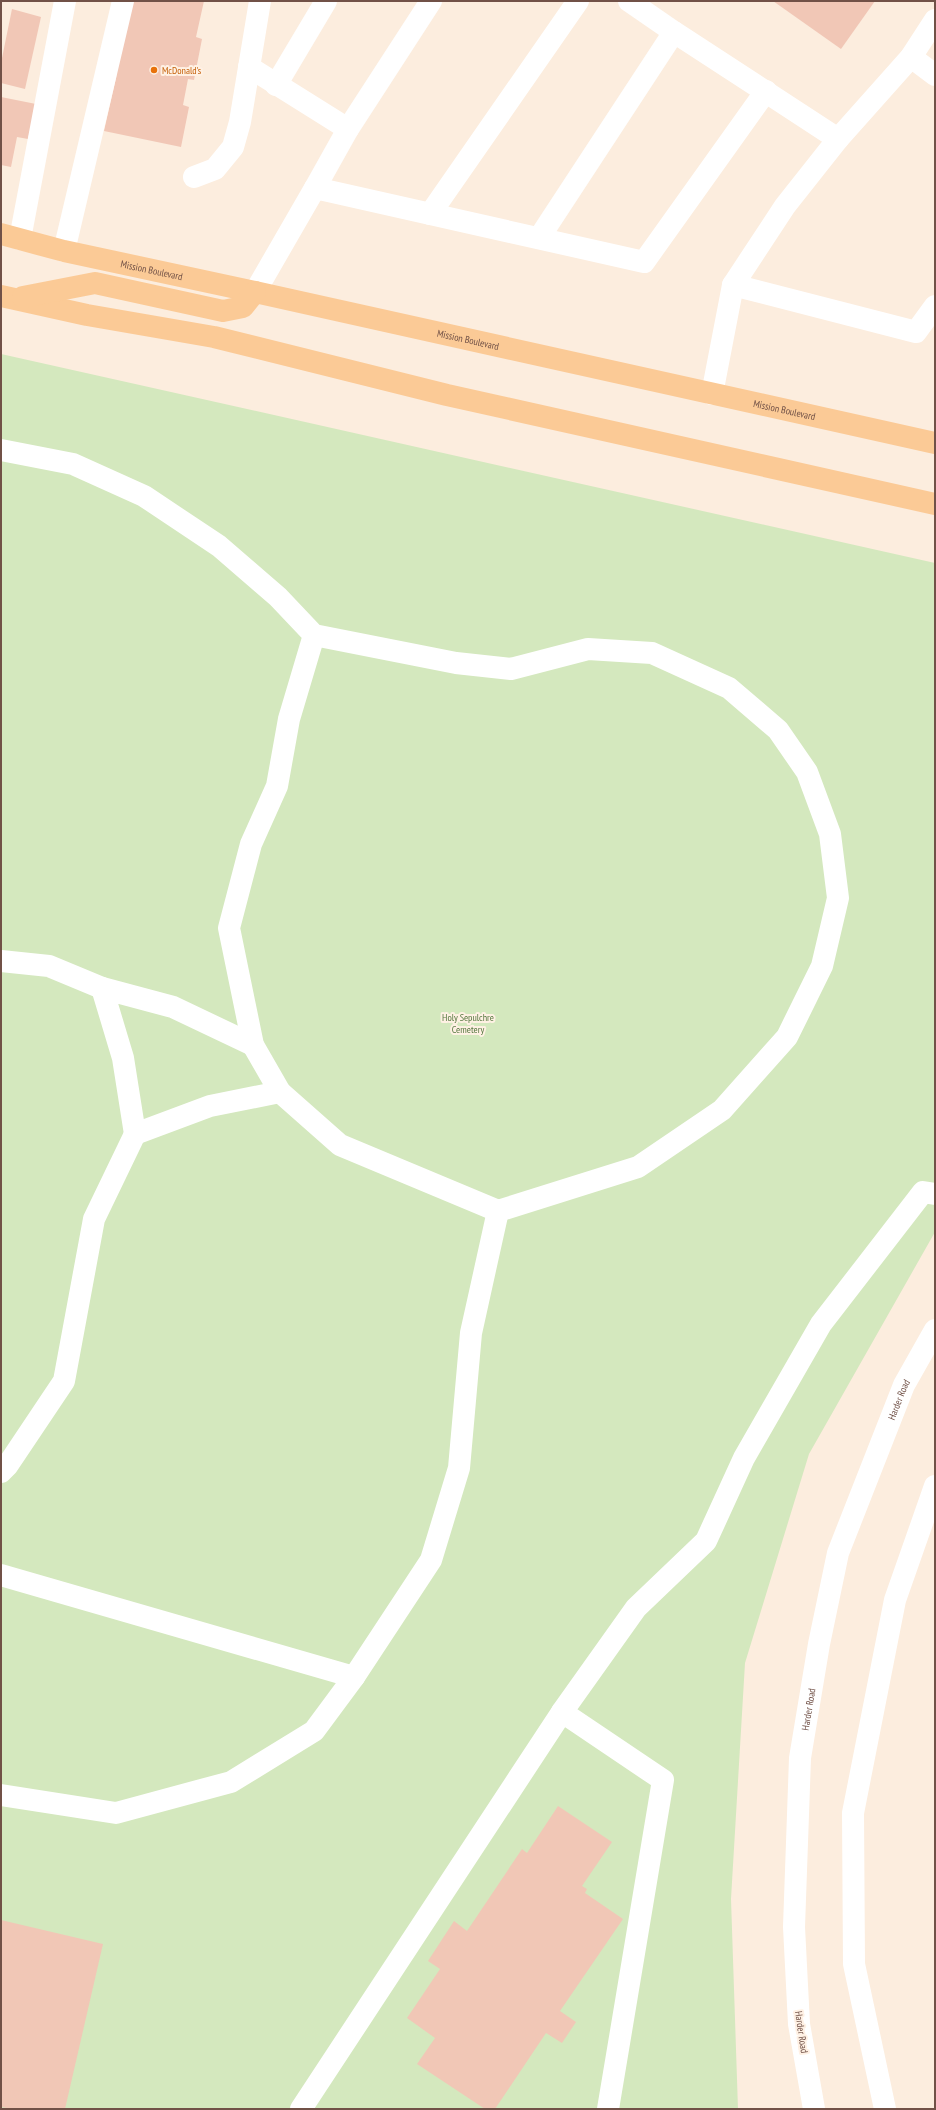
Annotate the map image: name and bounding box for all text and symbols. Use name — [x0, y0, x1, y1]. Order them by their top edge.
place label: McDonald's — [162, 64, 202, 77]
marker: McDonald's — [149, 65, 159, 75]
street label: Mission Boulevard — [119, 257, 184, 283]
street label: Mission Boulevard — [436, 327, 500, 353]
street label: Mission Boulevard — [752, 397, 817, 423]
park label: Holy Sepulchre Cemetery — [442, 1011, 494, 1036]
street label: Harder Road — [885, 1377, 913, 1422]
street label: Harder Road — [799, 1687, 819, 1731]
street label: Harder Road — [792, 2010, 811, 2054]

